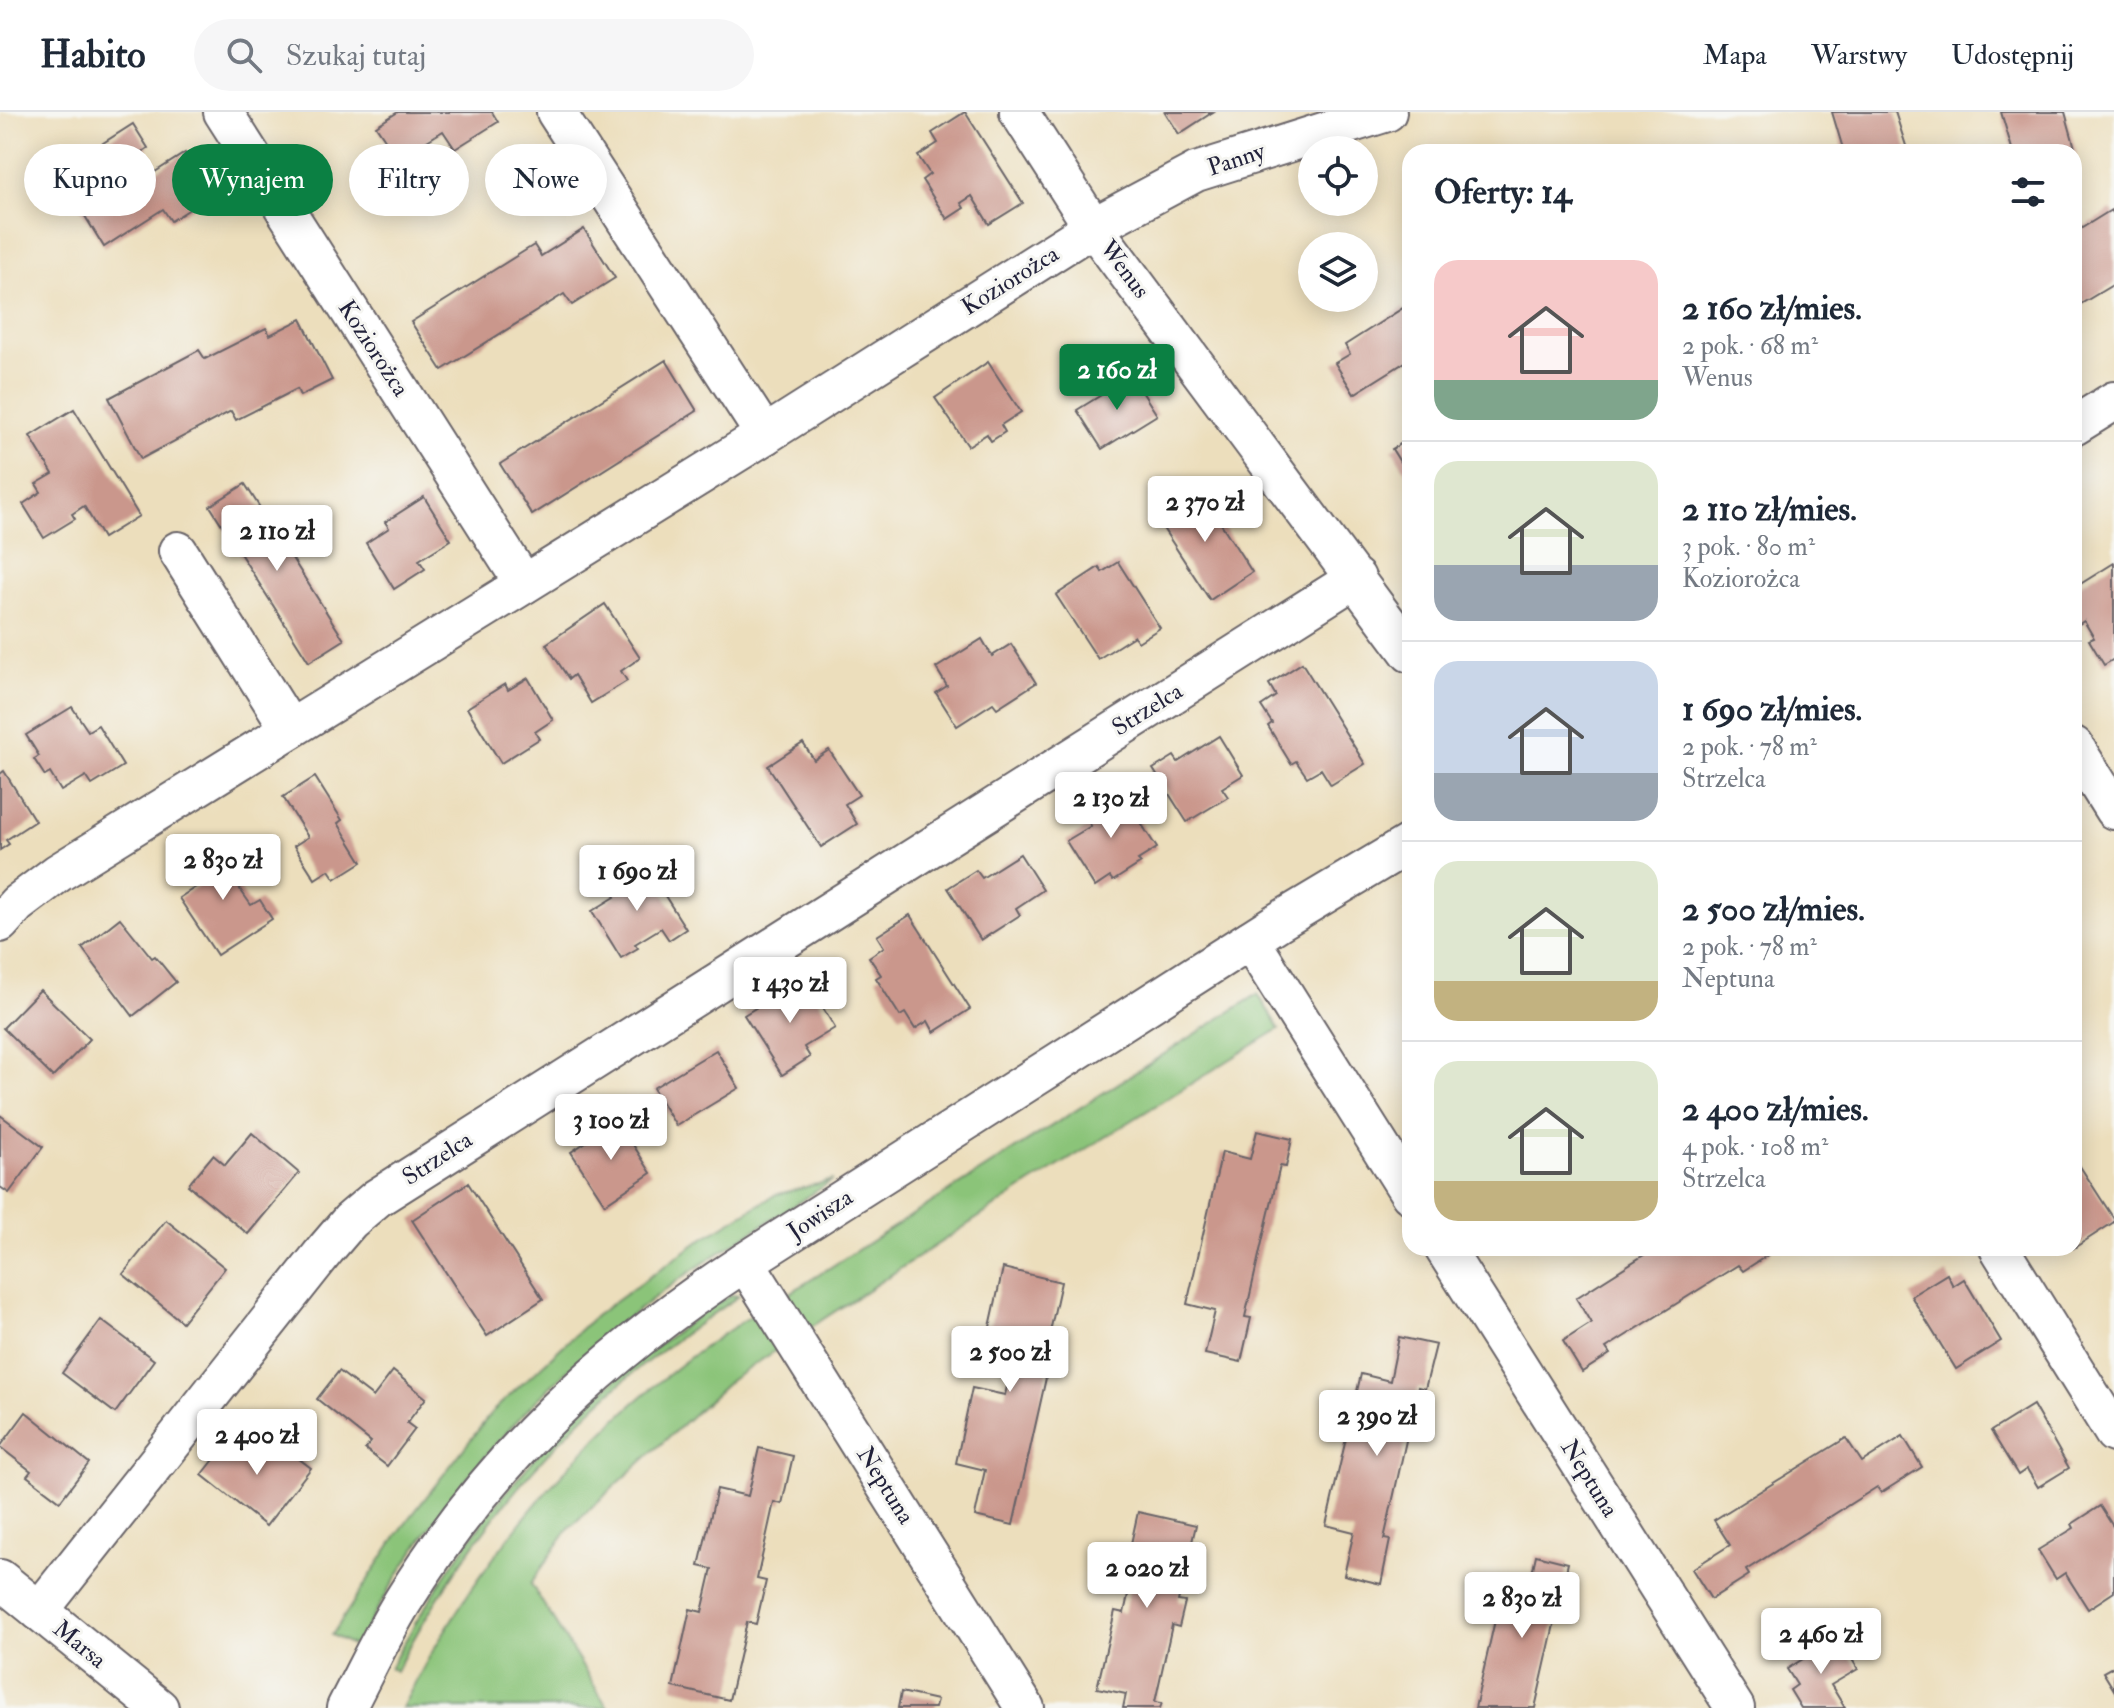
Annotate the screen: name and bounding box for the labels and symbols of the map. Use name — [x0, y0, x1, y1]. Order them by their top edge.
street label: Panny — [1204, 136, 1269, 183]
street label: Wenus — [1092, 233, 1157, 305]
street label: Koziorożca — [956, 238, 1066, 322]
street label: Koziorożca — [331, 294, 417, 403]
pin: 2 160 zł — [1034, 344, 1200, 412]
pin: 2 370 zł — [1122, 476, 1288, 544]
pin: 2 110 zł — [194, 505, 360, 573]
street label: Strzelca — [1106, 675, 1189, 743]
pin: 2 130 zł — [1028, 772, 1194, 840]
pin: 2 830 zł — [140, 834, 306, 902]
pin: 1 690 zł — [554, 845, 720, 913]
pin: 1 430 zł — [707, 957, 873, 1025]
pin: 3 100 zł — [528, 1094, 694, 1162]
street label: Strzelca — [396, 1124, 479, 1192]
street label: Jowisza — [781, 1181, 860, 1247]
pin: 2 500 zł — [927, 1326, 1093, 1394]
pin: 2 390 zł — [1294, 1390, 1460, 1458]
pin: 2 400 zł — [174, 1409, 340, 1477]
street label: Neptuna — [1554, 1434, 1626, 1524]
street label: Neptuna — [850, 1441, 922, 1531]
pin: 2 020 zł — [1064, 1542, 1230, 1610]
pin: 2 830 zł — [1439, 1572, 1605, 1640]
pin: 2 460 zł — [1738, 1608, 1904, 1676]
street label: Marsa — [47, 1613, 114, 1676]

